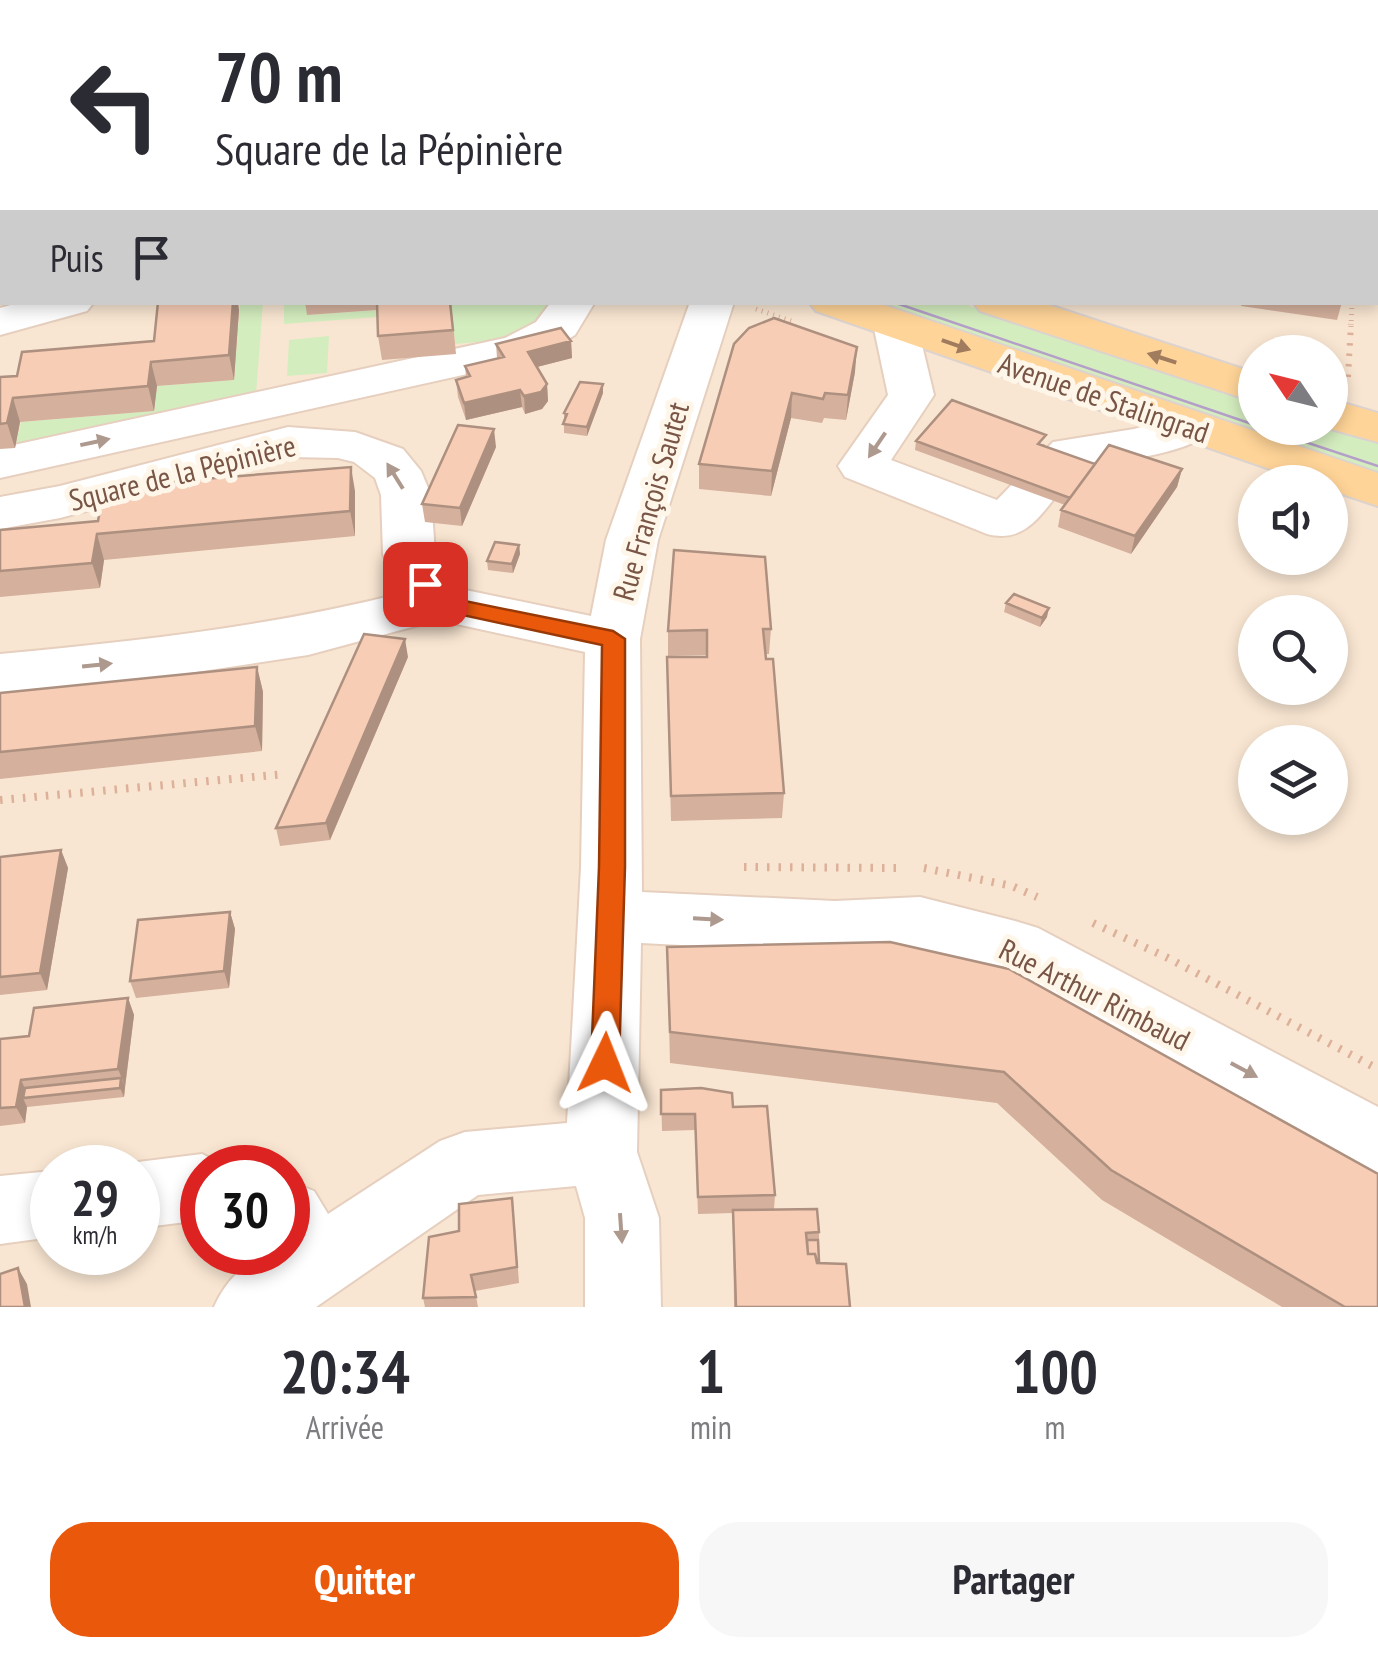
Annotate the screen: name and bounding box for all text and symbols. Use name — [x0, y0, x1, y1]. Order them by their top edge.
text: 70 m — [215, 31, 343, 121]
icon: left — [50, 40, 180, 170]
text: Square de la Pépinière — [215, 119, 563, 177]
icon: arrive — [124, 230, 179, 285]
text: Puis — [50, 233, 104, 282]
north arrow — [1238, 335, 1348, 445]
map controls — [1238, 335, 1348, 835]
one-way arrow — [942, 339, 972, 354]
street label: Avenue de Stalingrad — [994, 343, 1214, 451]
one-way arrow — [1147, 349, 1177, 364]
street label: Rue François Sautet — [603, 397, 697, 605]
street label: Square de la Pépinière — [65, 425, 299, 519]
one-way arrow — [868, 431, 887, 458]
one-way arrow — [80, 434, 111, 449]
one-way arrow — [387, 462, 405, 490]
button: sound — [1238, 465, 1348, 575]
pin — [383, 542, 468, 627]
icon: arrive — [398, 557, 453, 612]
button: search — [1238, 595, 1348, 705]
one-way arrow — [82, 657, 114, 673]
button: layers — [1238, 725, 1348, 835]
one-way arrow — [692, 911, 724, 927]
street label: Rue Arthur Rimbaud — [993, 929, 1197, 1059]
position arrow — [553, 1011, 657, 1115]
one-way arrow — [1229, 1061, 1258, 1078]
speed limit sign: 30 — [180, 1145, 310, 1275]
text: 29 — [71, 1165, 119, 1230]
one-way arrow — [613, 1213, 629, 1244]
text: km/h — [73, 1219, 117, 1251]
text: 20:34 — [280, 1332, 410, 1410]
text: 1 — [697, 1332, 725, 1410]
text: 100 — [1012, 1332, 1098, 1410]
text: Arrivée — [306, 1406, 384, 1448]
text: min — [690, 1406, 732, 1448]
text: m — [1044, 1406, 1065, 1448]
button: Quitter — [50, 1522, 679, 1637]
button: Partager — [699, 1522, 1328, 1637]

